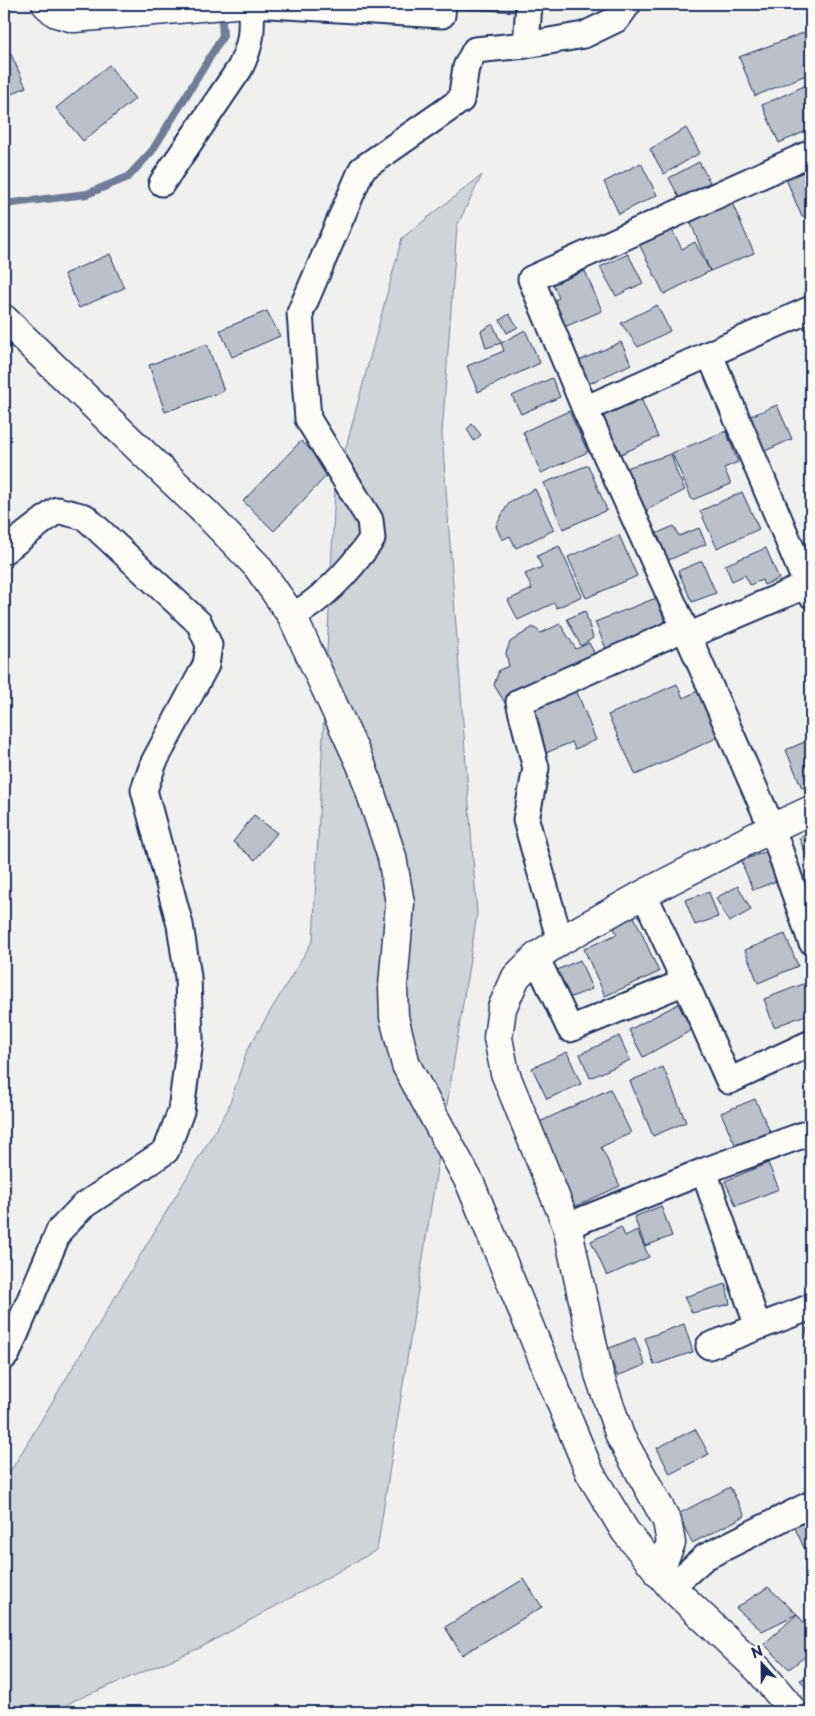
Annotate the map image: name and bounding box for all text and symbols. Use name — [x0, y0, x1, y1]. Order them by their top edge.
north arrow — [738, 1638, 788, 1688]
text: N — [748, 1640, 766, 1663]

